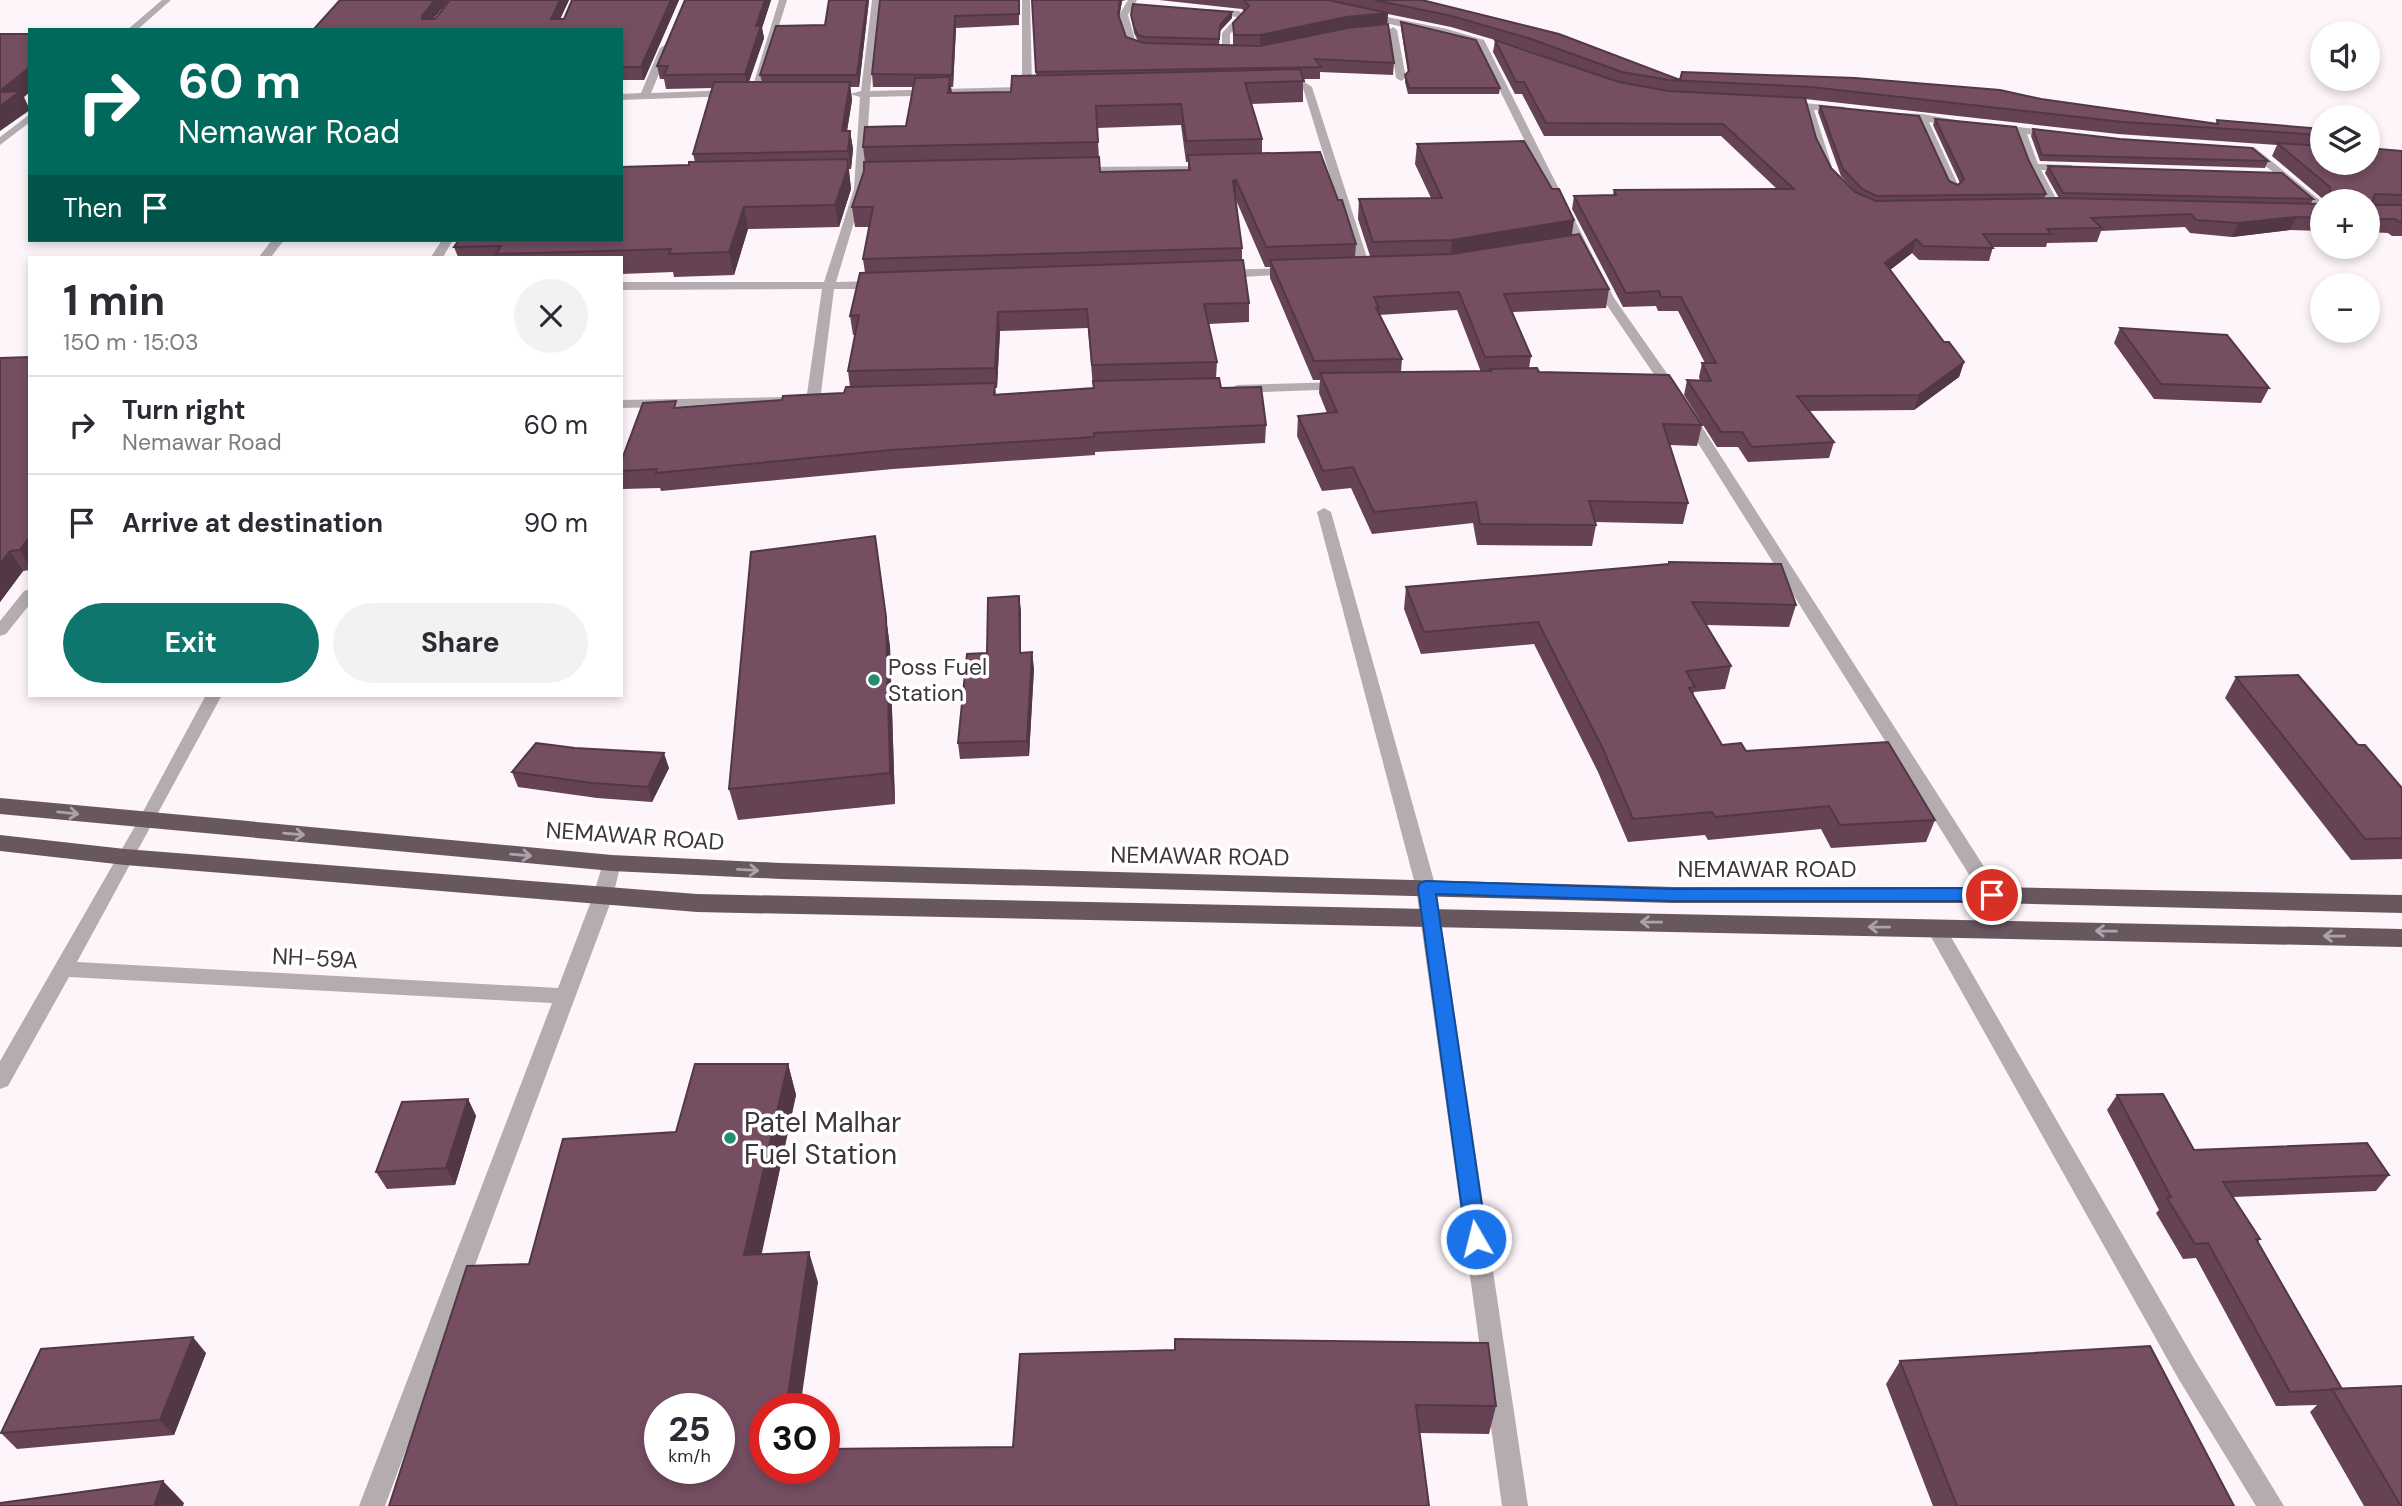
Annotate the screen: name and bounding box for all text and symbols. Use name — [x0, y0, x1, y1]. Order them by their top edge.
map controls — [2310, 21, 2380, 343]
button: sound — [2310, 21, 2380, 91]
text: 60 m — [178, 49, 301, 113]
icon: right — [63, 56, 154, 147]
button: layers — [2310, 105, 2380, 175]
text: Nemawar Road — [178, 111, 400, 153]
icon: arrive — [136, 189, 174, 227]
button: + — [2310, 189, 2380, 259]
text: Then — [63, 191, 122, 225]
text: 1 min — [63, 273, 165, 328]
button: − — [2310, 273, 2380, 343]
button: close — [514, 279, 588, 353]
text: 150 m · 15:03 — [63, 327, 199, 357]
text: Turn right — [122, 393, 246, 427]
icon: right — [63, 406, 101, 444]
text: 60 m — [524, 408, 588, 442]
text: Nemawar Road — [122, 427, 282, 457]
icon: arrive — [63, 504, 101, 542]
text: Arrive at destination — [122, 506, 383, 540]
text: 90 m — [524, 506, 588, 540]
button: Exit — [63, 603, 319, 683]
button: Share — [333, 603, 588, 683]
place label: Poss Fuel Station — [888, 652, 987, 708]
marker: Poss Fuel Station — [866, 672, 882, 688]
one-way arrow — [56, 807, 79, 820]
street label: NEMAWAR ROAD — [545, 815, 725, 857]
one-way arrow — [283, 828, 305, 841]
street label: NEMAWAR ROAD — [1110, 839, 1290, 873]
one-way arrow — [509, 849, 532, 862]
street label: NEMAWAR ROAD — [1677, 854, 1857, 884]
one-way arrow — [736, 863, 759, 876]
pin — [1962, 865, 2022, 925]
icon: arrive — [1973, 876, 2011, 914]
one-way arrow — [1640, 916, 1663, 929]
one-way arrow — [1868, 920, 1891, 934]
one-way arrow — [2095, 925, 2118, 938]
one-way arrow — [2323, 929, 2346, 943]
street label: NH-59A — [271, 941, 359, 975]
place label: Patel Malhar Fuel Station — [744, 1104, 901, 1173]
marker: Patel Malhar Fuel Station — [722, 1130, 738, 1146]
position arrow — [1439, 1202, 1513, 1276]
speed limit sign: 30 — [749, 1393, 840, 1484]
text: 25 — [669, 1406, 710, 1452]
text: km/h — [668, 1444, 711, 1468]

